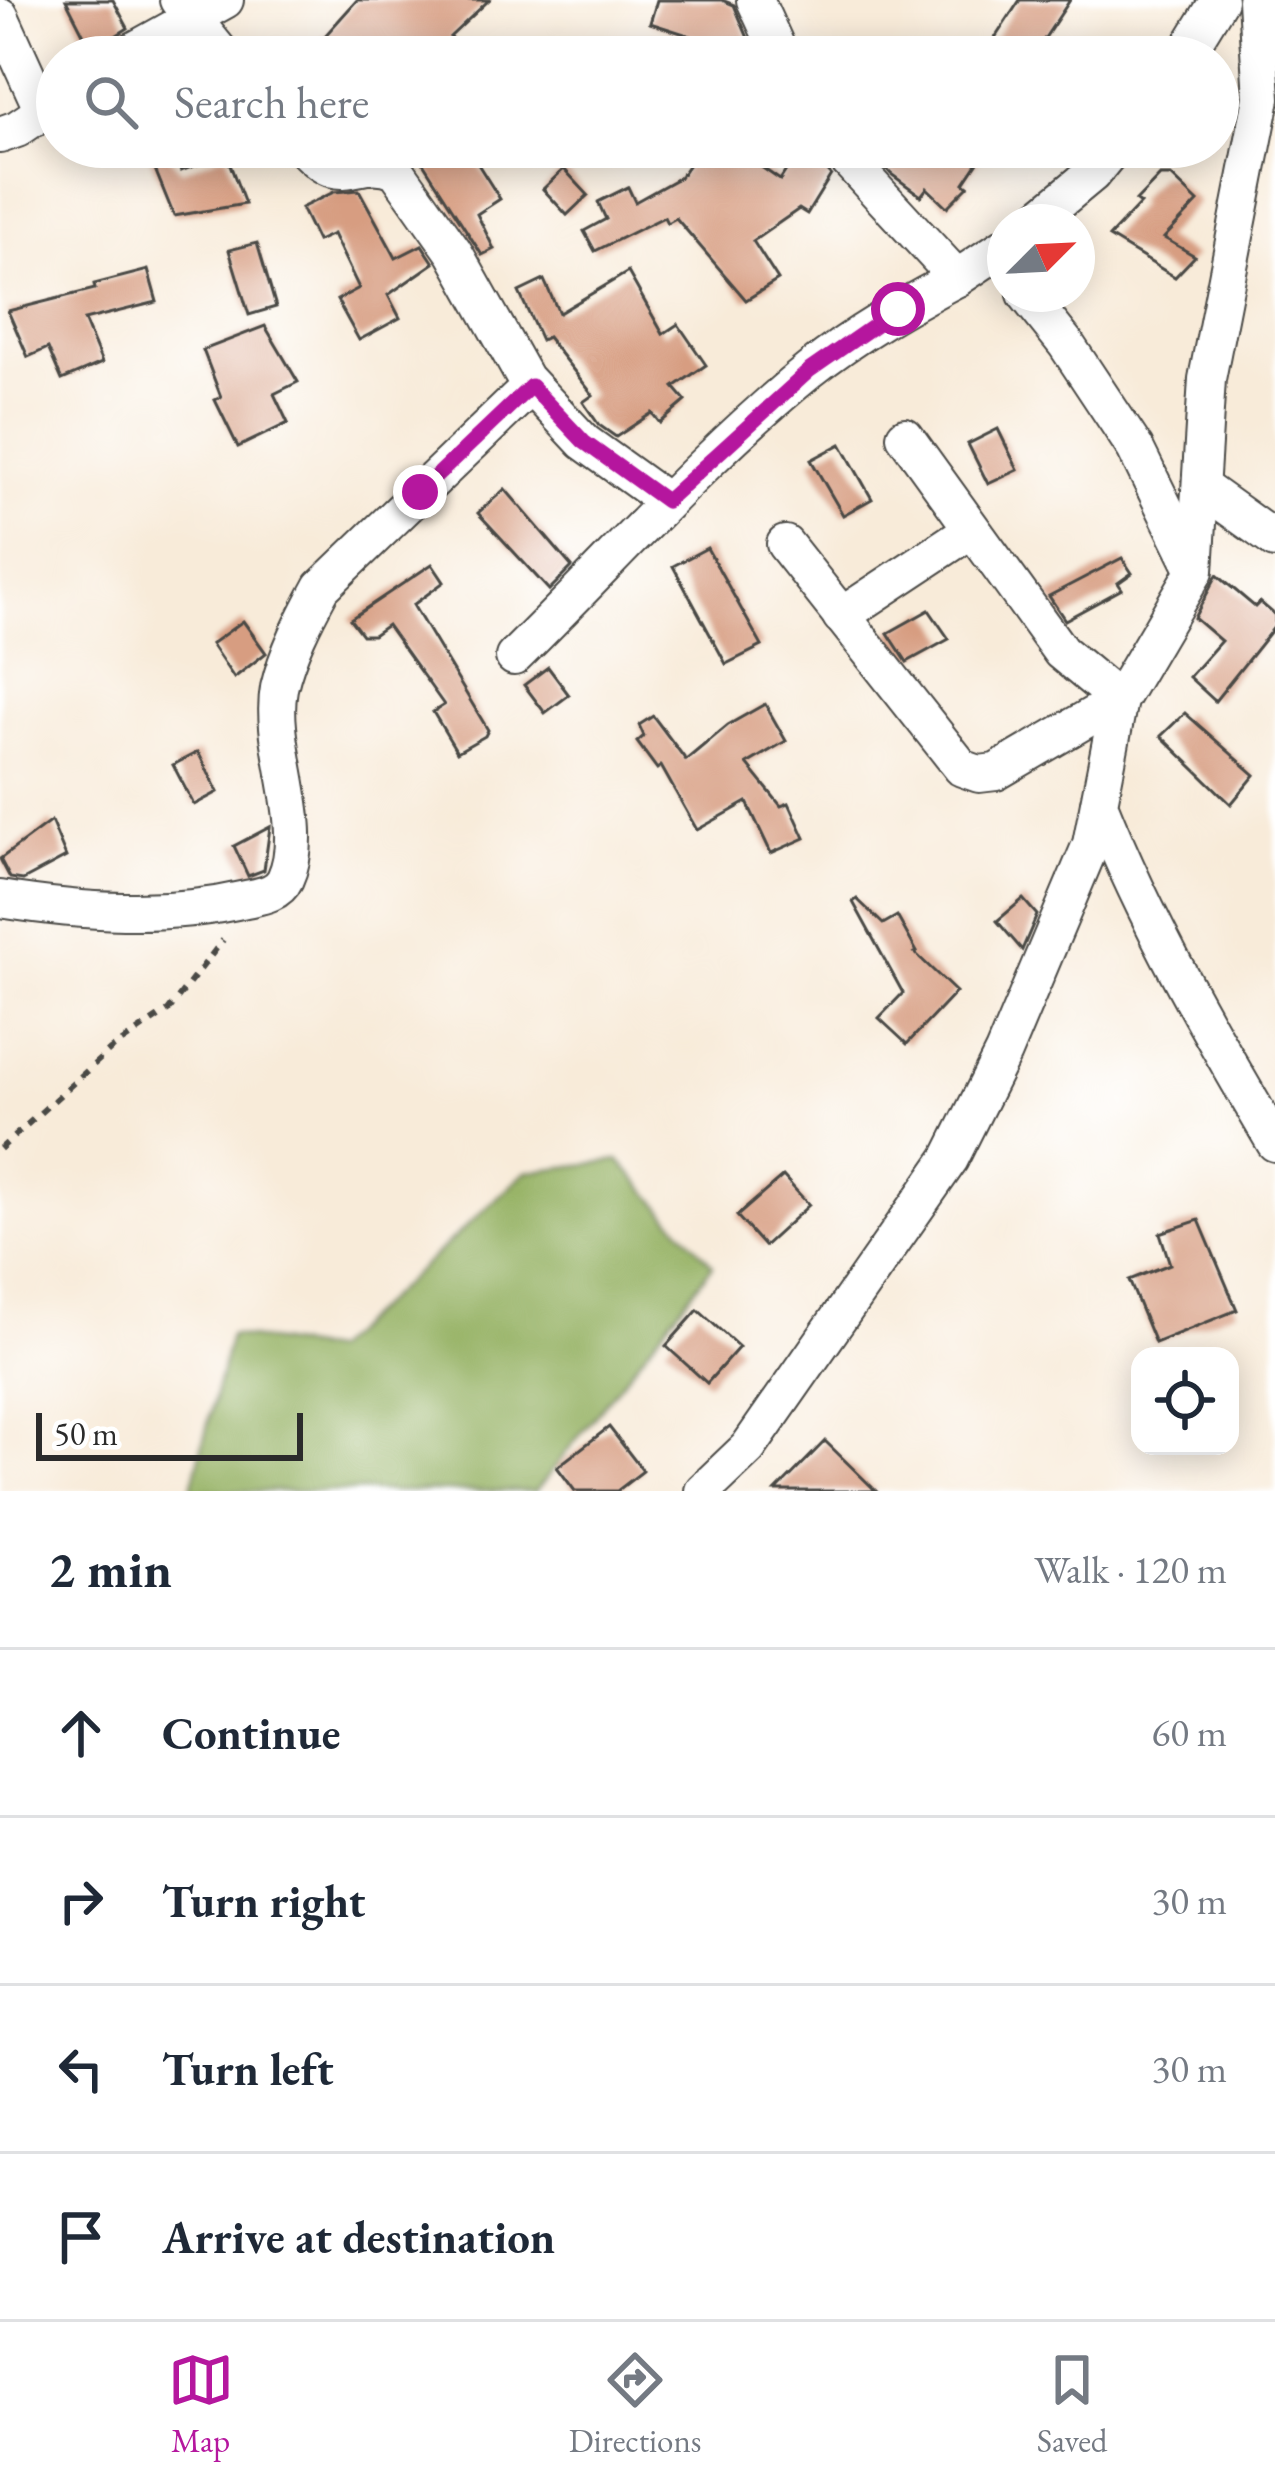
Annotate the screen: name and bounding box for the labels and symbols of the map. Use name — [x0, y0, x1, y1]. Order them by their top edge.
north arrow — [987, 204, 1095, 312]
route start — [871, 282, 925, 336]
route end — [393, 465, 447, 519]
scale bar — [36, 1407, 303, 1460]

